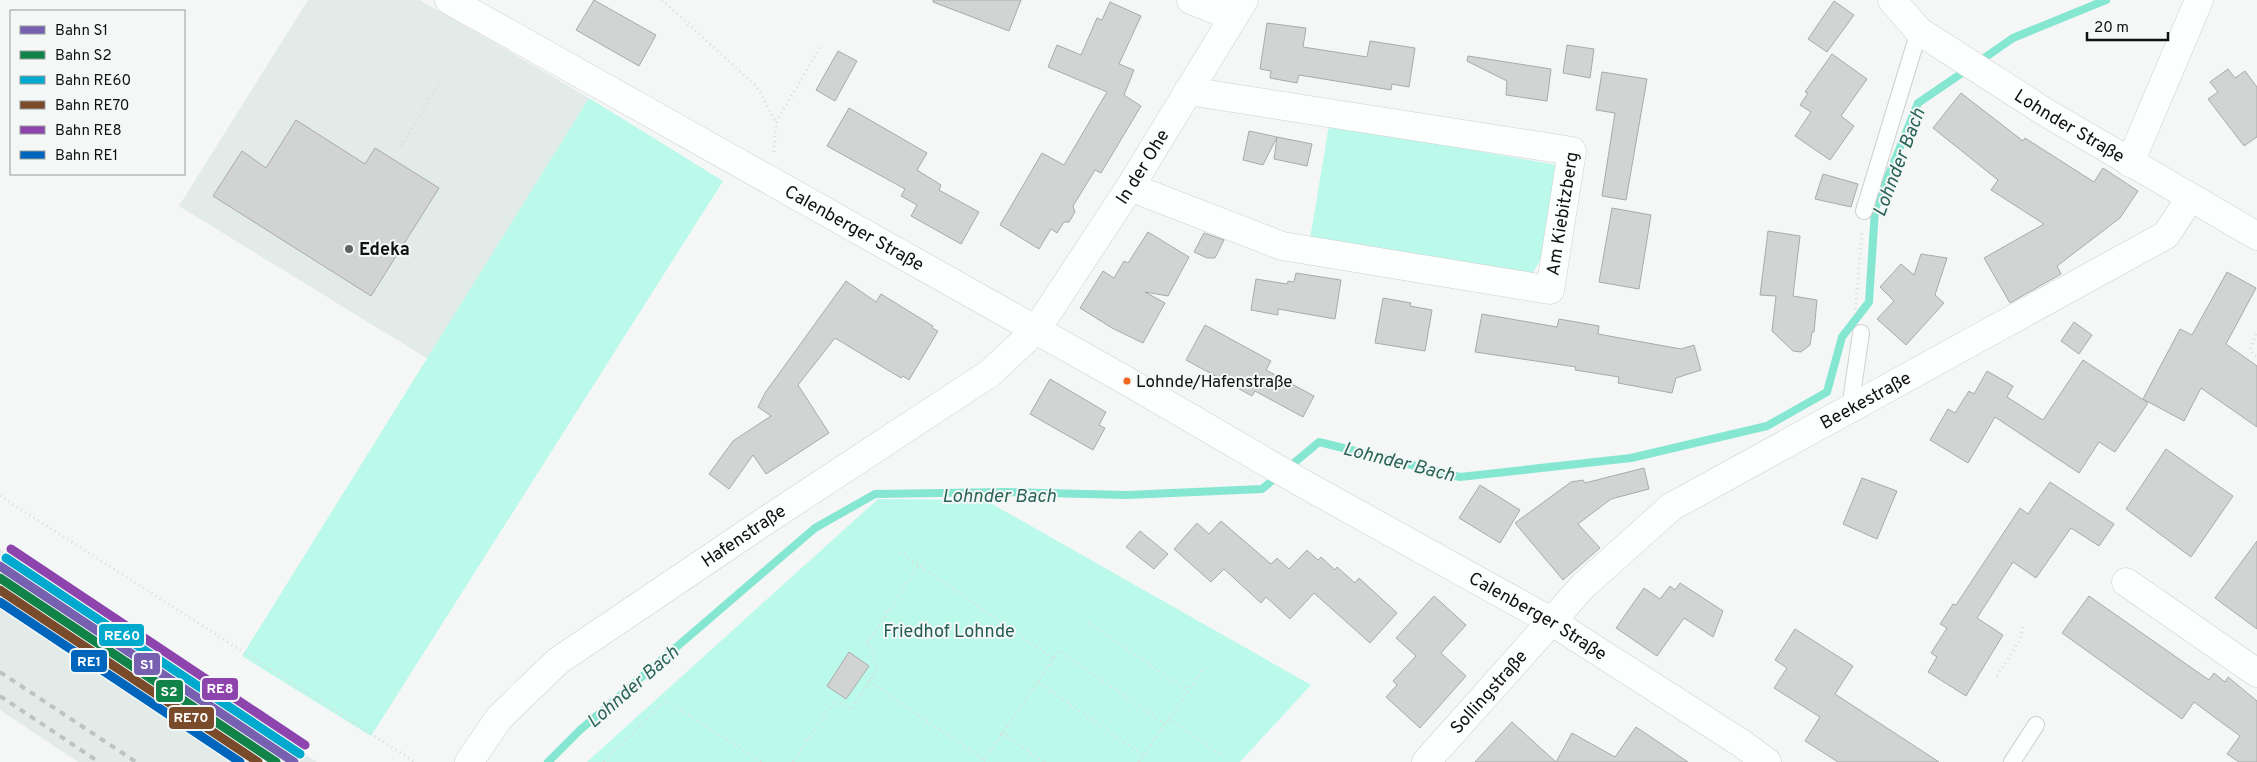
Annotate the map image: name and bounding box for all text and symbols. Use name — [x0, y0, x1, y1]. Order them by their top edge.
legend — [10, 10, 185, 175]
scale bar — [2087, 10, 2168, 42]
text: 20 m — [2094, 19, 2129, 38]
text: Bahn S1 — [55, 22, 108, 41]
text: Bahn S2 — [55, 47, 112, 66]
text: Bahn RE60 — [55, 72, 131, 91]
street label: Lohnder Straße — [2009, 85, 2128, 169]
text: Bahn RE70 — [55, 97, 129, 116]
water label: Lohnder Bach — [1868, 104, 1932, 220]
text: Bahn RE8 — [55, 122, 122, 141]
street label: In der Ohe — [1112, 126, 1175, 209]
text: Bahn RE1 — [55, 147, 118, 166]
street label: Am Kiebitzberg — [1542, 150, 1585, 278]
street label: Calenberger Straße — [780, 181, 927, 277]
place label: Edeka — [359, 239, 410, 262]
marker: Edeka — [343, 243, 355, 255]
street label: Beekestraße — [1817, 367, 1916, 436]
place label: Lohnde/Hafenstraße — [1136, 372, 1292, 394]
marker: Lohnde/Hafenstraße — [1122, 376, 1132, 386]
water label: Lohnder Bach — [1340, 437, 1457, 489]
water label: Lohnder Bach — [942, 485, 1057, 509]
street label: Hafenstraße — [697, 500, 791, 574]
street label: Calenberger Straße — [1464, 568, 1610, 667]
park label: Friedhof Lohnde — [883, 621, 1015, 644]
line badge: RE60 — [98, 623, 145, 647]
text: RE60 — [104, 628, 140, 645]
water label: Lohnder Bach — [582, 641, 685, 734]
street label: Sollingstraße — [1446, 646, 1533, 740]
line badge: RE1 — [70, 649, 108, 673]
line badge: S1 — [133, 652, 161, 676]
text: RE1 — [77, 654, 101, 671]
text: S1 — [140, 657, 154, 674]
line badge: RE8 — [201, 677, 239, 701]
line badge: S2 — [155, 679, 184, 703]
text: RE8 — [206, 681, 234, 698]
text: S2 — [160, 684, 178, 701]
line badge: RE70 — [168, 706, 215, 730]
text: RE70 — [173, 710, 209, 727]

